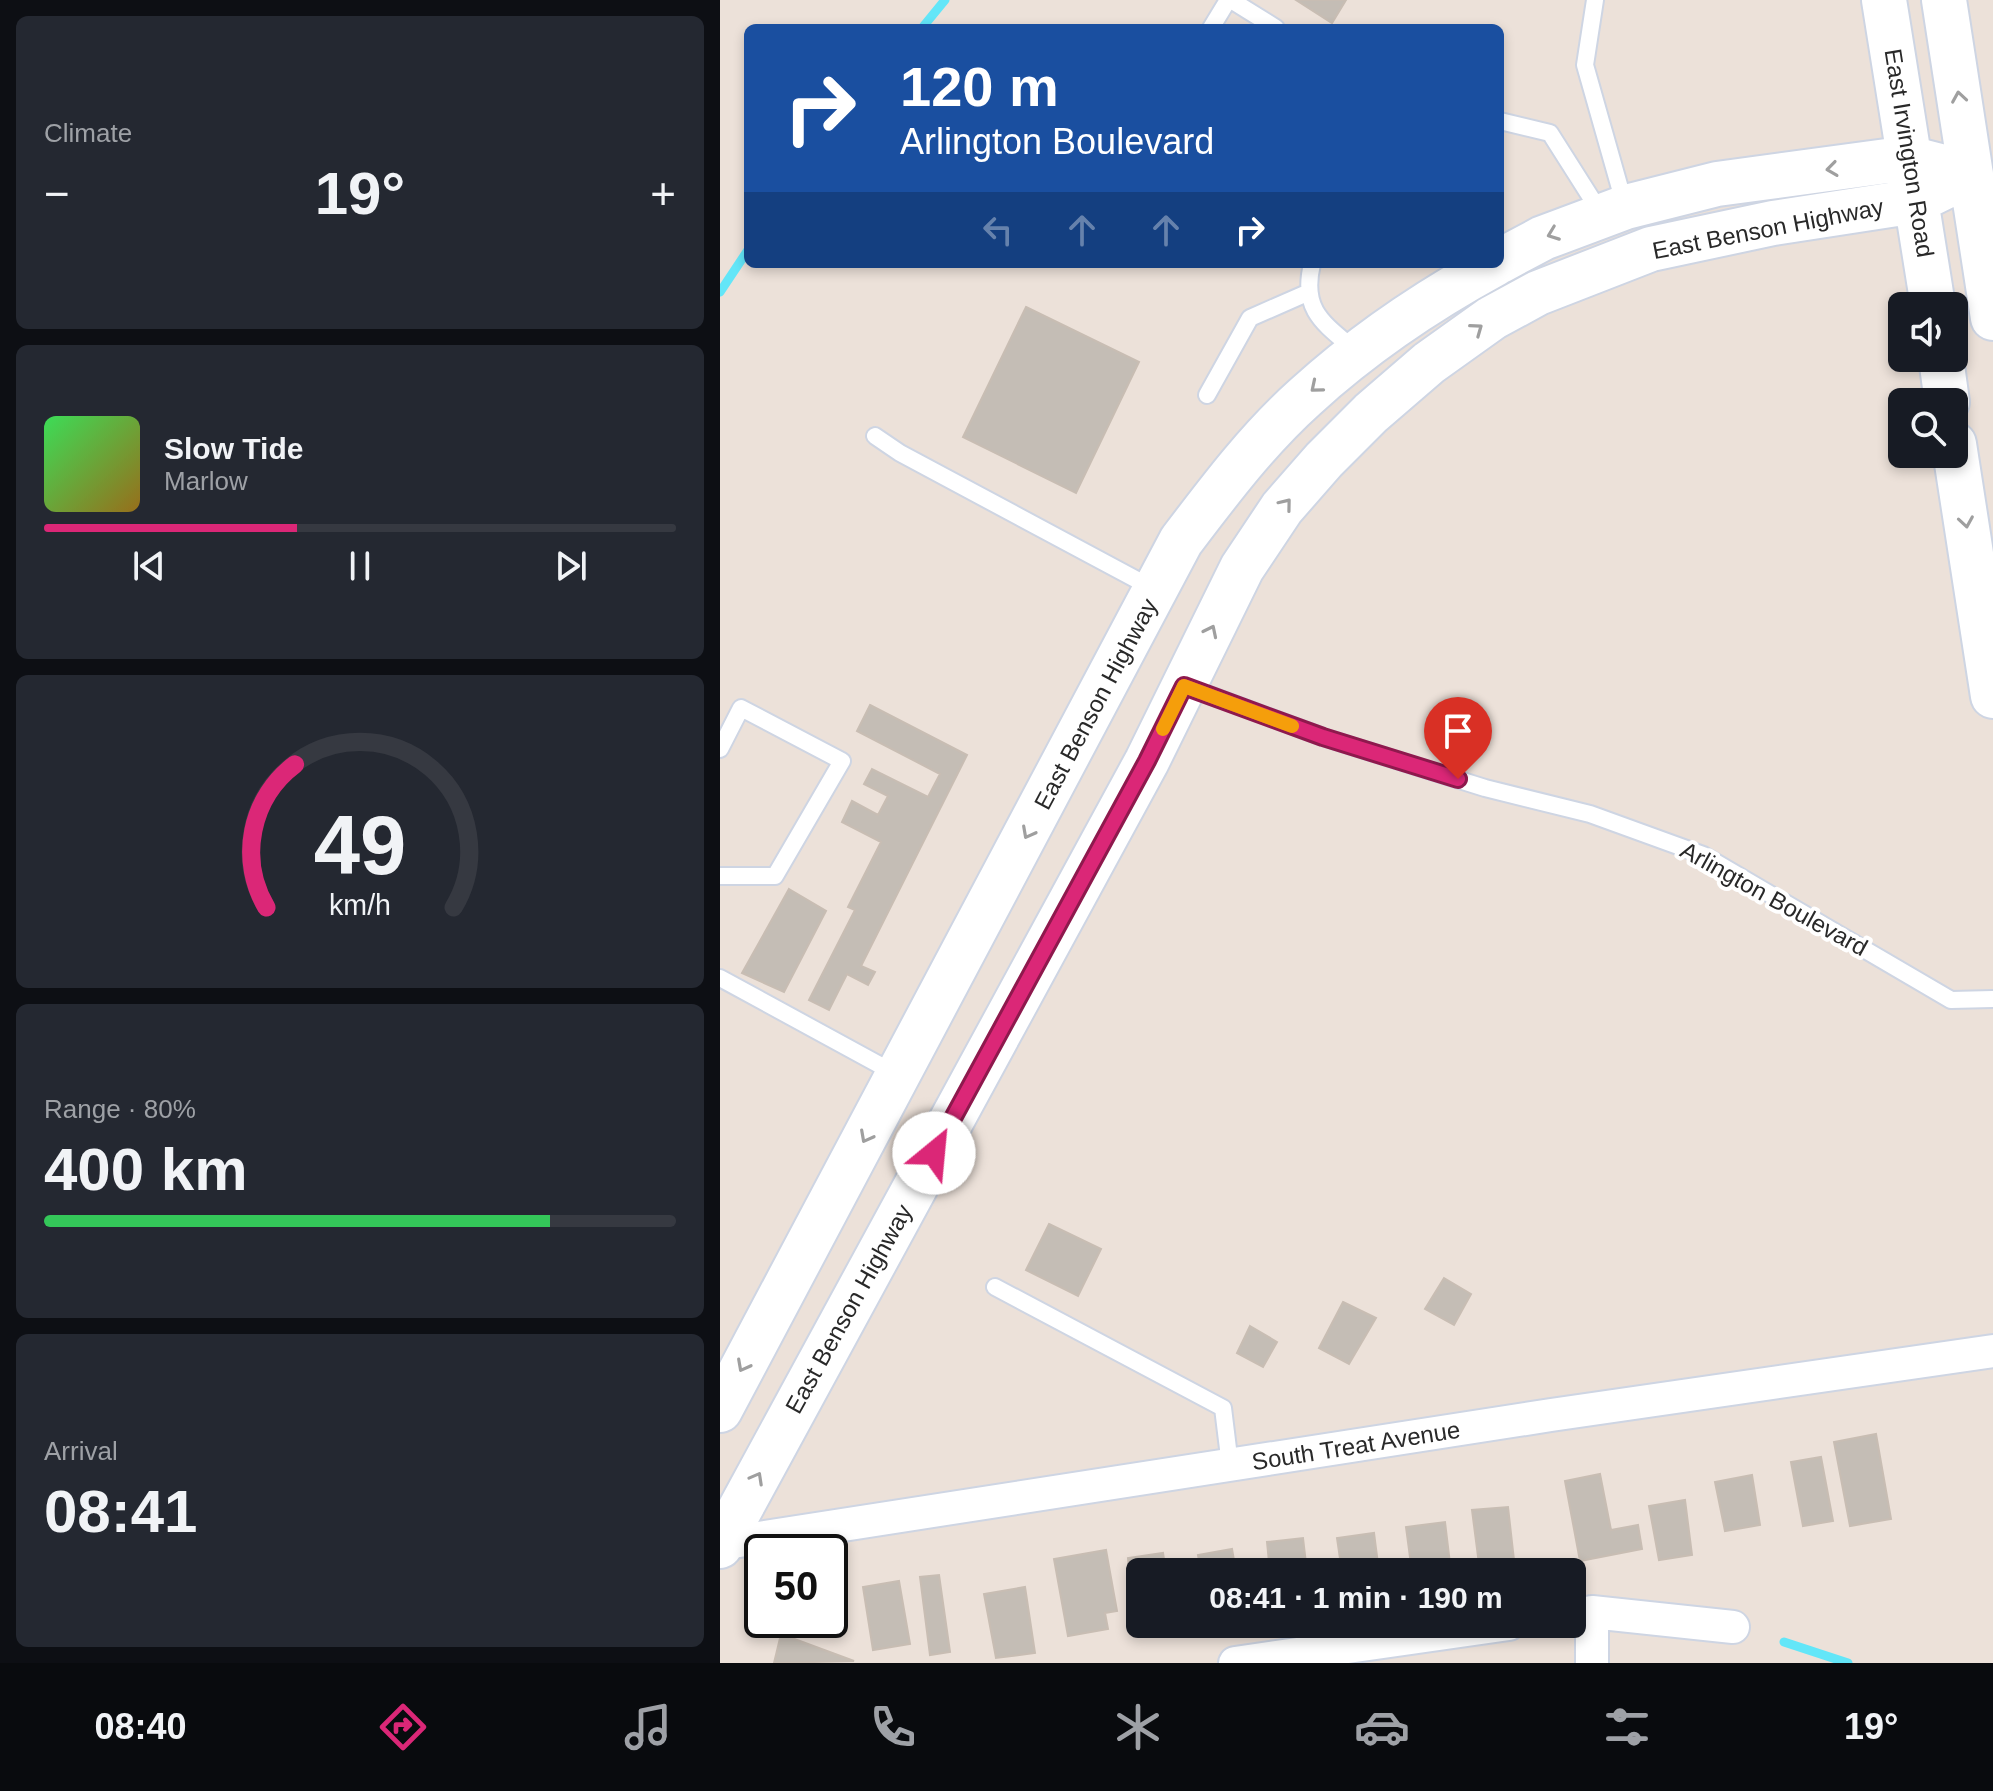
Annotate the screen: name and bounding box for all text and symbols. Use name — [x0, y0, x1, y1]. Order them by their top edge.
street label: East Irvington Road — [1880, 47, 1939, 259]
text: 120 m — [900, 55, 1059, 118]
icon: right — [768, 56, 872, 160]
one-way arrow — [1951, 90, 1968, 104]
text: Climate — [44, 118, 132, 148]
text: Arlington Boulevard — [900, 121, 1214, 162]
text: 19° — [315, 160, 405, 227]
one-way arrow — [1825, 160, 1838, 177]
text: − — [44, 169, 70, 218]
text: + — [650, 169, 676, 218]
street label: East Benson Highway — [1650, 193, 1886, 264]
icon: left — [976, 208, 1020, 252]
icon: ahead — [1060, 208, 1104, 252]
icon: ahead — [1144, 208, 1188, 252]
icon: right — [1228, 208, 1272, 252]
one-way arrow — [1547, 225, 1561, 241]
map controls — [1888, 292, 1968, 468]
button: sound — [1888, 292, 1968, 372]
one-way arrow — [1468, 324, 1483, 338]
one-way arrow — [1311, 377, 1325, 392]
button: search — [1888, 388, 1968, 468]
text: Slow Tide — [164, 432, 303, 465]
text: Marlow — [164, 466, 248, 496]
one-way arrow — [1277, 498, 1291, 513]
one-way arrow — [1957, 515, 1974, 528]
icon: previous — [127, 544, 171, 588]
icon: pause — [338, 544, 382, 588]
icon: next — [549, 544, 593, 588]
street label: East Benson Highway — [1029, 594, 1163, 814]
one-way arrow — [1201, 625, 1216, 640]
pin — [1424, 697, 1492, 779]
icon: arrive — [1436, 709, 1480, 753]
text: 49 — [314, 798, 406, 891]
one-way arrow — [1023, 825, 1038, 840]
street label: Arlington Boulevard — [1676, 836, 1872, 961]
text: km/h — [329, 889, 391, 921]
text: Range · 80% — [44, 1094, 196, 1124]
position arrow — [892, 1111, 976, 1195]
one-way arrow — [861, 1128, 876, 1143]
text: 400 km — [44, 1136, 248, 1203]
street label: East Benson Highway — [780, 1200, 917, 1418]
one-way arrow — [738, 1358, 753, 1372]
street label: South Treat Avenue — [1250, 1416, 1462, 1475]
text: Arrival — [44, 1436, 118, 1466]
one-way arrow — [748, 1471, 763, 1486]
text: 08:41 — [44, 1478, 197, 1545]
speed limit sign: 50 — [744, 1534, 848, 1638]
text: 08:41 · 1 min · 190 m — [1209, 1581, 1503, 1614]
icon: directions — [375, 1699, 431, 1755]
icon: music — [620, 1699, 676, 1755]
icon: phone — [865, 1699, 921, 1755]
icon: climate — [1110, 1699, 1166, 1755]
icon: car — [1354, 1699, 1410, 1755]
icon: filters — [1599, 1699, 1655, 1755]
text: 08:40 — [94, 1706, 186, 1747]
text: 19° — [1844, 1706, 1899, 1747]

